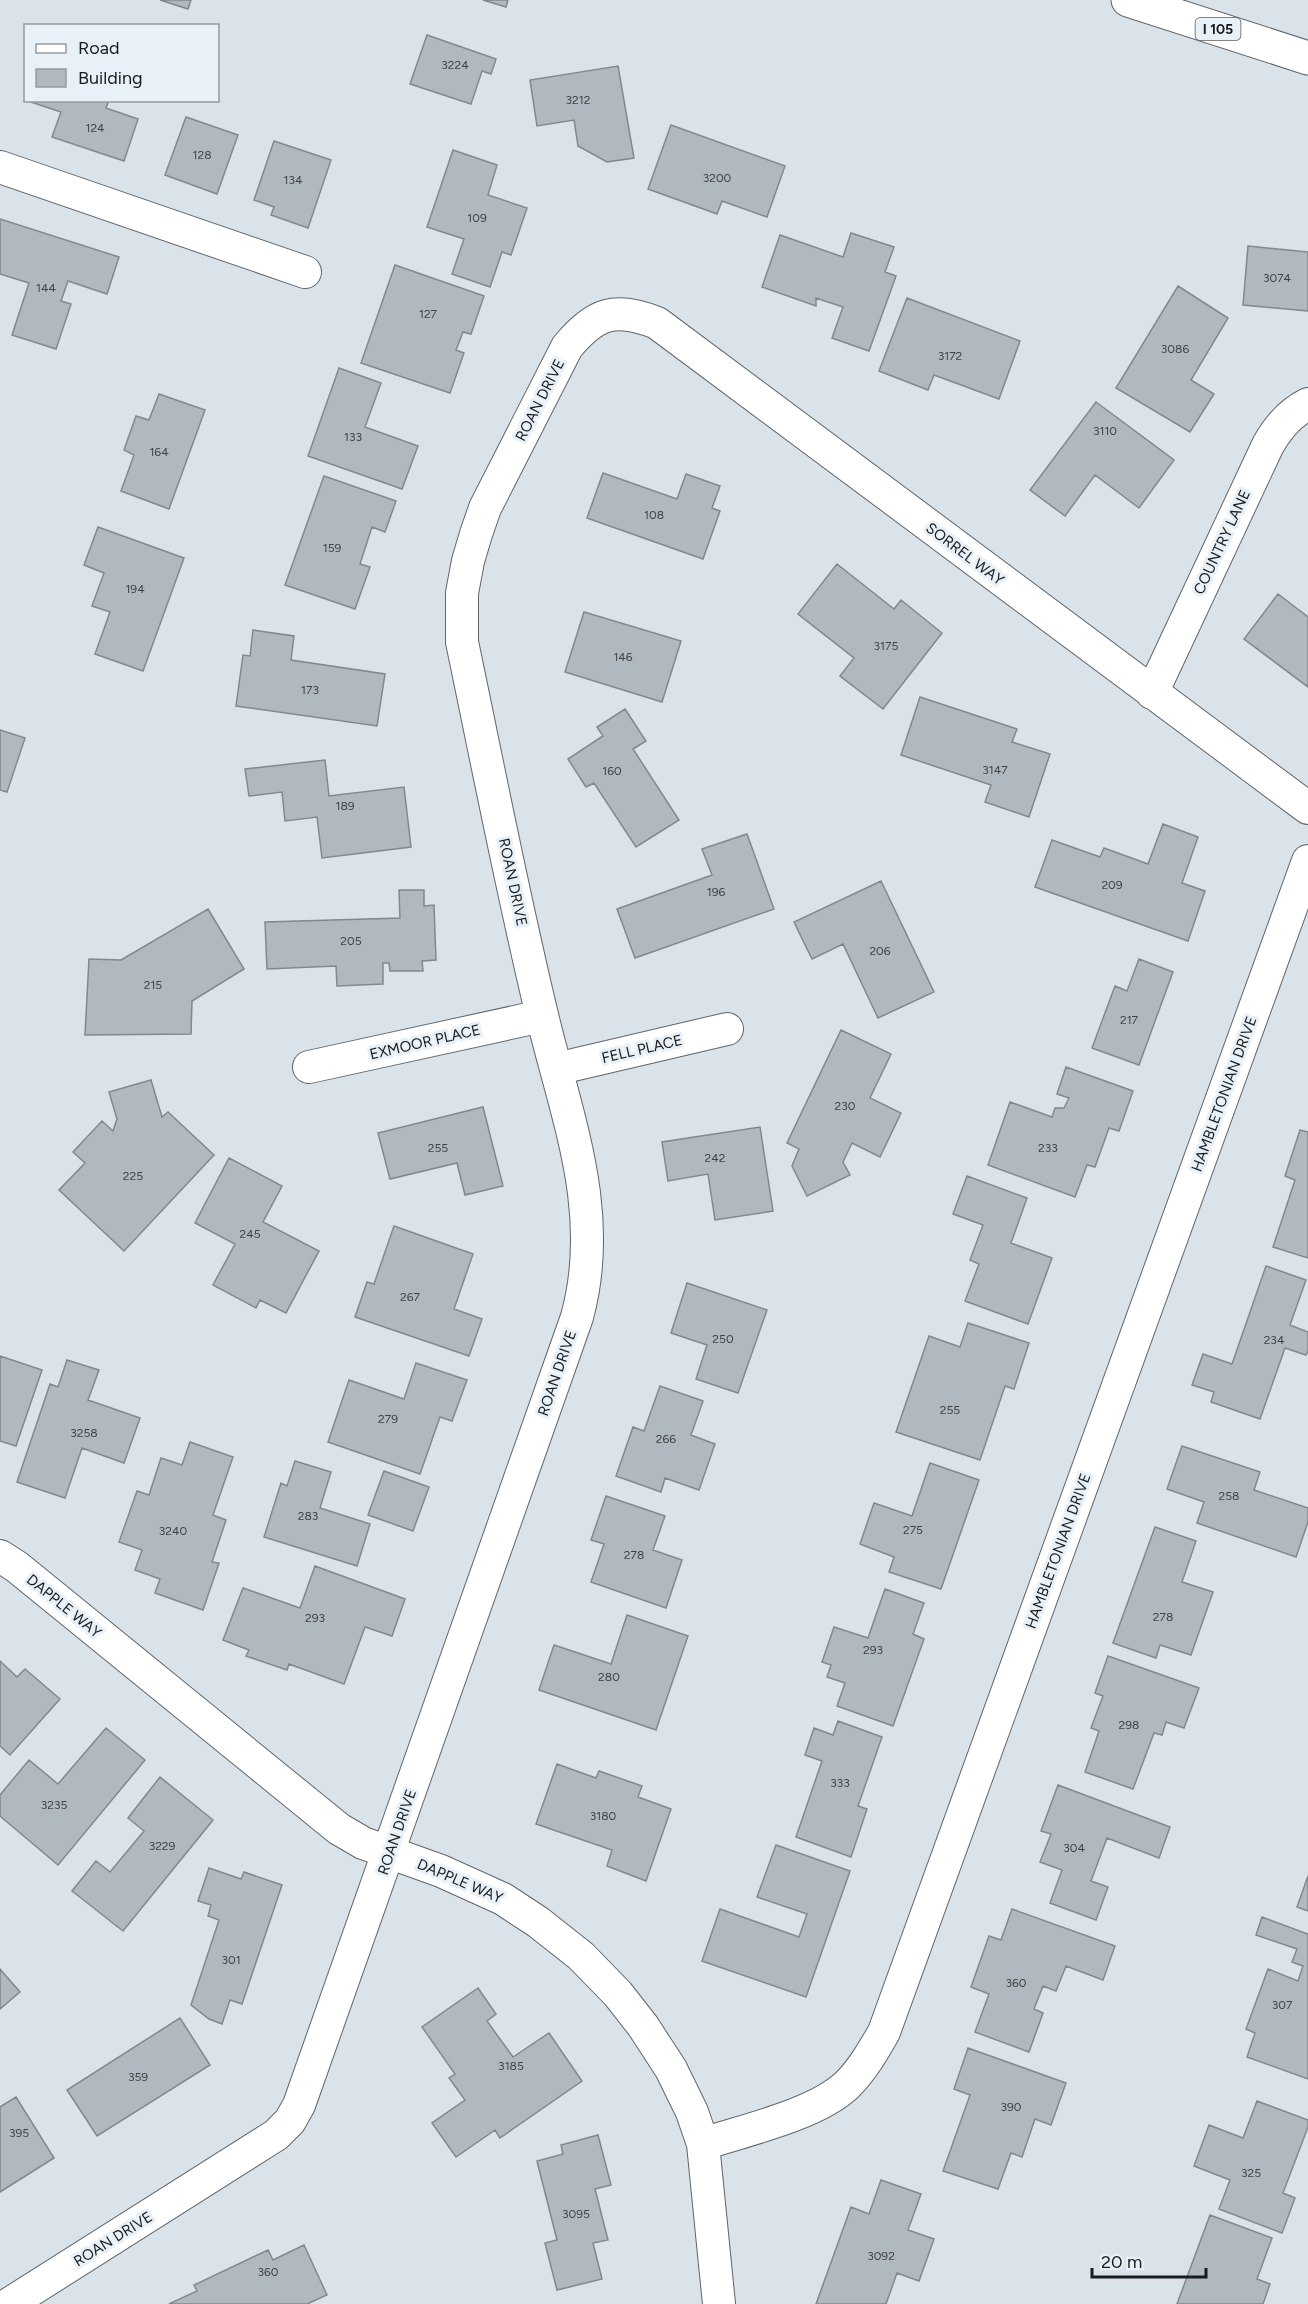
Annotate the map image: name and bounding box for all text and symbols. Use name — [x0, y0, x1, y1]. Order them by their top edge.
road number: I 105 — [1196, 18, 1240, 40]
legend — [24, 24, 219, 102]
text: Road — [78, 37, 119, 59]
house number: 3224 — [441, 58, 469, 72]
text: Building — [78, 67, 143, 89]
house number: 3212 — [566, 93, 590, 107]
house number: 124 — [85, 121, 105, 135]
house number: 128 — [192, 148, 212, 162]
house number: 3200 — [703, 171, 732, 185]
house number: 134 — [284, 173, 303, 187]
house number: 109 — [467, 211, 487, 225]
house number: 3074 — [1263, 271, 1292, 285]
house number: 144 — [36, 281, 56, 295]
house number: 127 — [419, 307, 438, 321]
house number: 3086 — [1161, 342, 1189, 356]
house number: 3172 — [938, 349, 962, 363]
street label: ROAN DRIVE — [512, 356, 568, 444]
house number: 3110 — [1093, 424, 1117, 438]
house number: 133 — [344, 430, 362, 444]
house number: 164 — [149, 445, 169, 459]
street label: COUNTRY LANE — [1190, 487, 1254, 597]
house number: 108 — [644, 508, 664, 522]
street label: SORREL WAY — [922, 519, 1008, 589]
house number: 159 — [323, 541, 342, 555]
house number: 194 — [125, 582, 145, 596]
house number: 3175 — [874, 639, 899, 653]
house number: 146 — [613, 650, 633, 664]
house number: 173 — [301, 683, 319, 697]
house number: 3147 — [982, 763, 1008, 777]
house number: 160 — [602, 764, 622, 778]
house number: 189 — [335, 799, 355, 813]
street label: ROAN DRIVE — [495, 836, 531, 928]
house number: 209 — [1101, 878, 1123, 892]
house number: 196 — [707, 885, 725, 899]
house number: 205 — [340, 934, 362, 948]
house number: 206 — [869, 944, 891, 958]
house number: 215 — [144, 978, 162, 992]
house number: 217 — [1120, 1013, 1139, 1027]
street label: HAMBLETONIAN DRIVE — [1187, 1014, 1261, 1174]
street label: EXMOOR PLACE — [368, 1021, 482, 1063]
street label: FELL PLACE — [600, 1031, 684, 1067]
house number: 230 — [835, 1099, 856, 1113]
house number: 255 — [428, 1141, 448, 1155]
house number: 233 — [1038, 1141, 1058, 1155]
house number: 242 — [705, 1151, 725, 1165]
house number: 225 — [123, 1169, 143, 1183]
house number: 245 — [239, 1227, 261, 1241]
house number: 267 — [400, 1290, 421, 1304]
street label: ROAN DRIVE — [534, 1328, 580, 1418]
house number: 250 — [712, 1332, 734, 1346]
house number: 234 — [1264, 1333, 1285, 1347]
house number: 255 — [940, 1403, 960, 1417]
house number: 279 — [378, 1412, 398, 1426]
house number: 3258 — [70, 1426, 98, 1440]
house number: 266 — [656, 1432, 676, 1446]
street label: HAMBLETONIAN DRIVE — [1021, 1471, 1095, 1631]
house number: 258 — [1219, 1489, 1239, 1503]
house number: 283 — [298, 1509, 318, 1523]
house number: 275 — [903, 1523, 923, 1537]
house number: 3240 — [159, 1524, 187, 1538]
house number: 278 — [624, 1548, 644, 1562]
street label: DAPPLE WAY — [23, 1570, 105, 1642]
house number: 278 — [1153, 1610, 1173, 1624]
house number: 293 — [305, 1611, 325, 1625]
house number: 293 — [863, 1643, 883, 1657]
house number: 280 — [598, 1670, 620, 1684]
house number: 298 — [1119, 1718, 1139, 1732]
house number: 333 — [830, 1776, 850, 1790]
street label: ROAN DRIVE — [374, 1787, 420, 1877]
house number: 3235 — [41, 1798, 67, 1812]
house number: 3180 — [590, 1809, 617, 1823]
house number: 3229 — [149, 1839, 176, 1853]
house number: 304 — [1063, 1841, 1085, 1855]
street label: DAPPLE WAY — [415, 1855, 505, 1907]
house number: 301 — [221, 1953, 241, 1967]
house number: 360 — [1005, 1976, 1027, 1990]
house number: 307 — [1272, 1998, 1293, 2012]
house number: 3185 — [498, 2059, 524, 2073]
house number: 359 — [128, 2070, 148, 2084]
house number: 390 — [1000, 2100, 1022, 2114]
house number: 395 — [9, 2126, 29, 2140]
house number: 325 — [1241, 2166, 1261, 2180]
house number: 3095 — [562, 2207, 590, 2221]
street label: ROAN DRIVE — [70, 2208, 156, 2270]
scale bar — [1092, 2241, 1206, 2279]
house number: 3092 — [867, 2249, 895, 2263]
text: 20 m — [1101, 2251, 1142, 2273]
house number: 360 — [257, 2265, 279, 2279]

